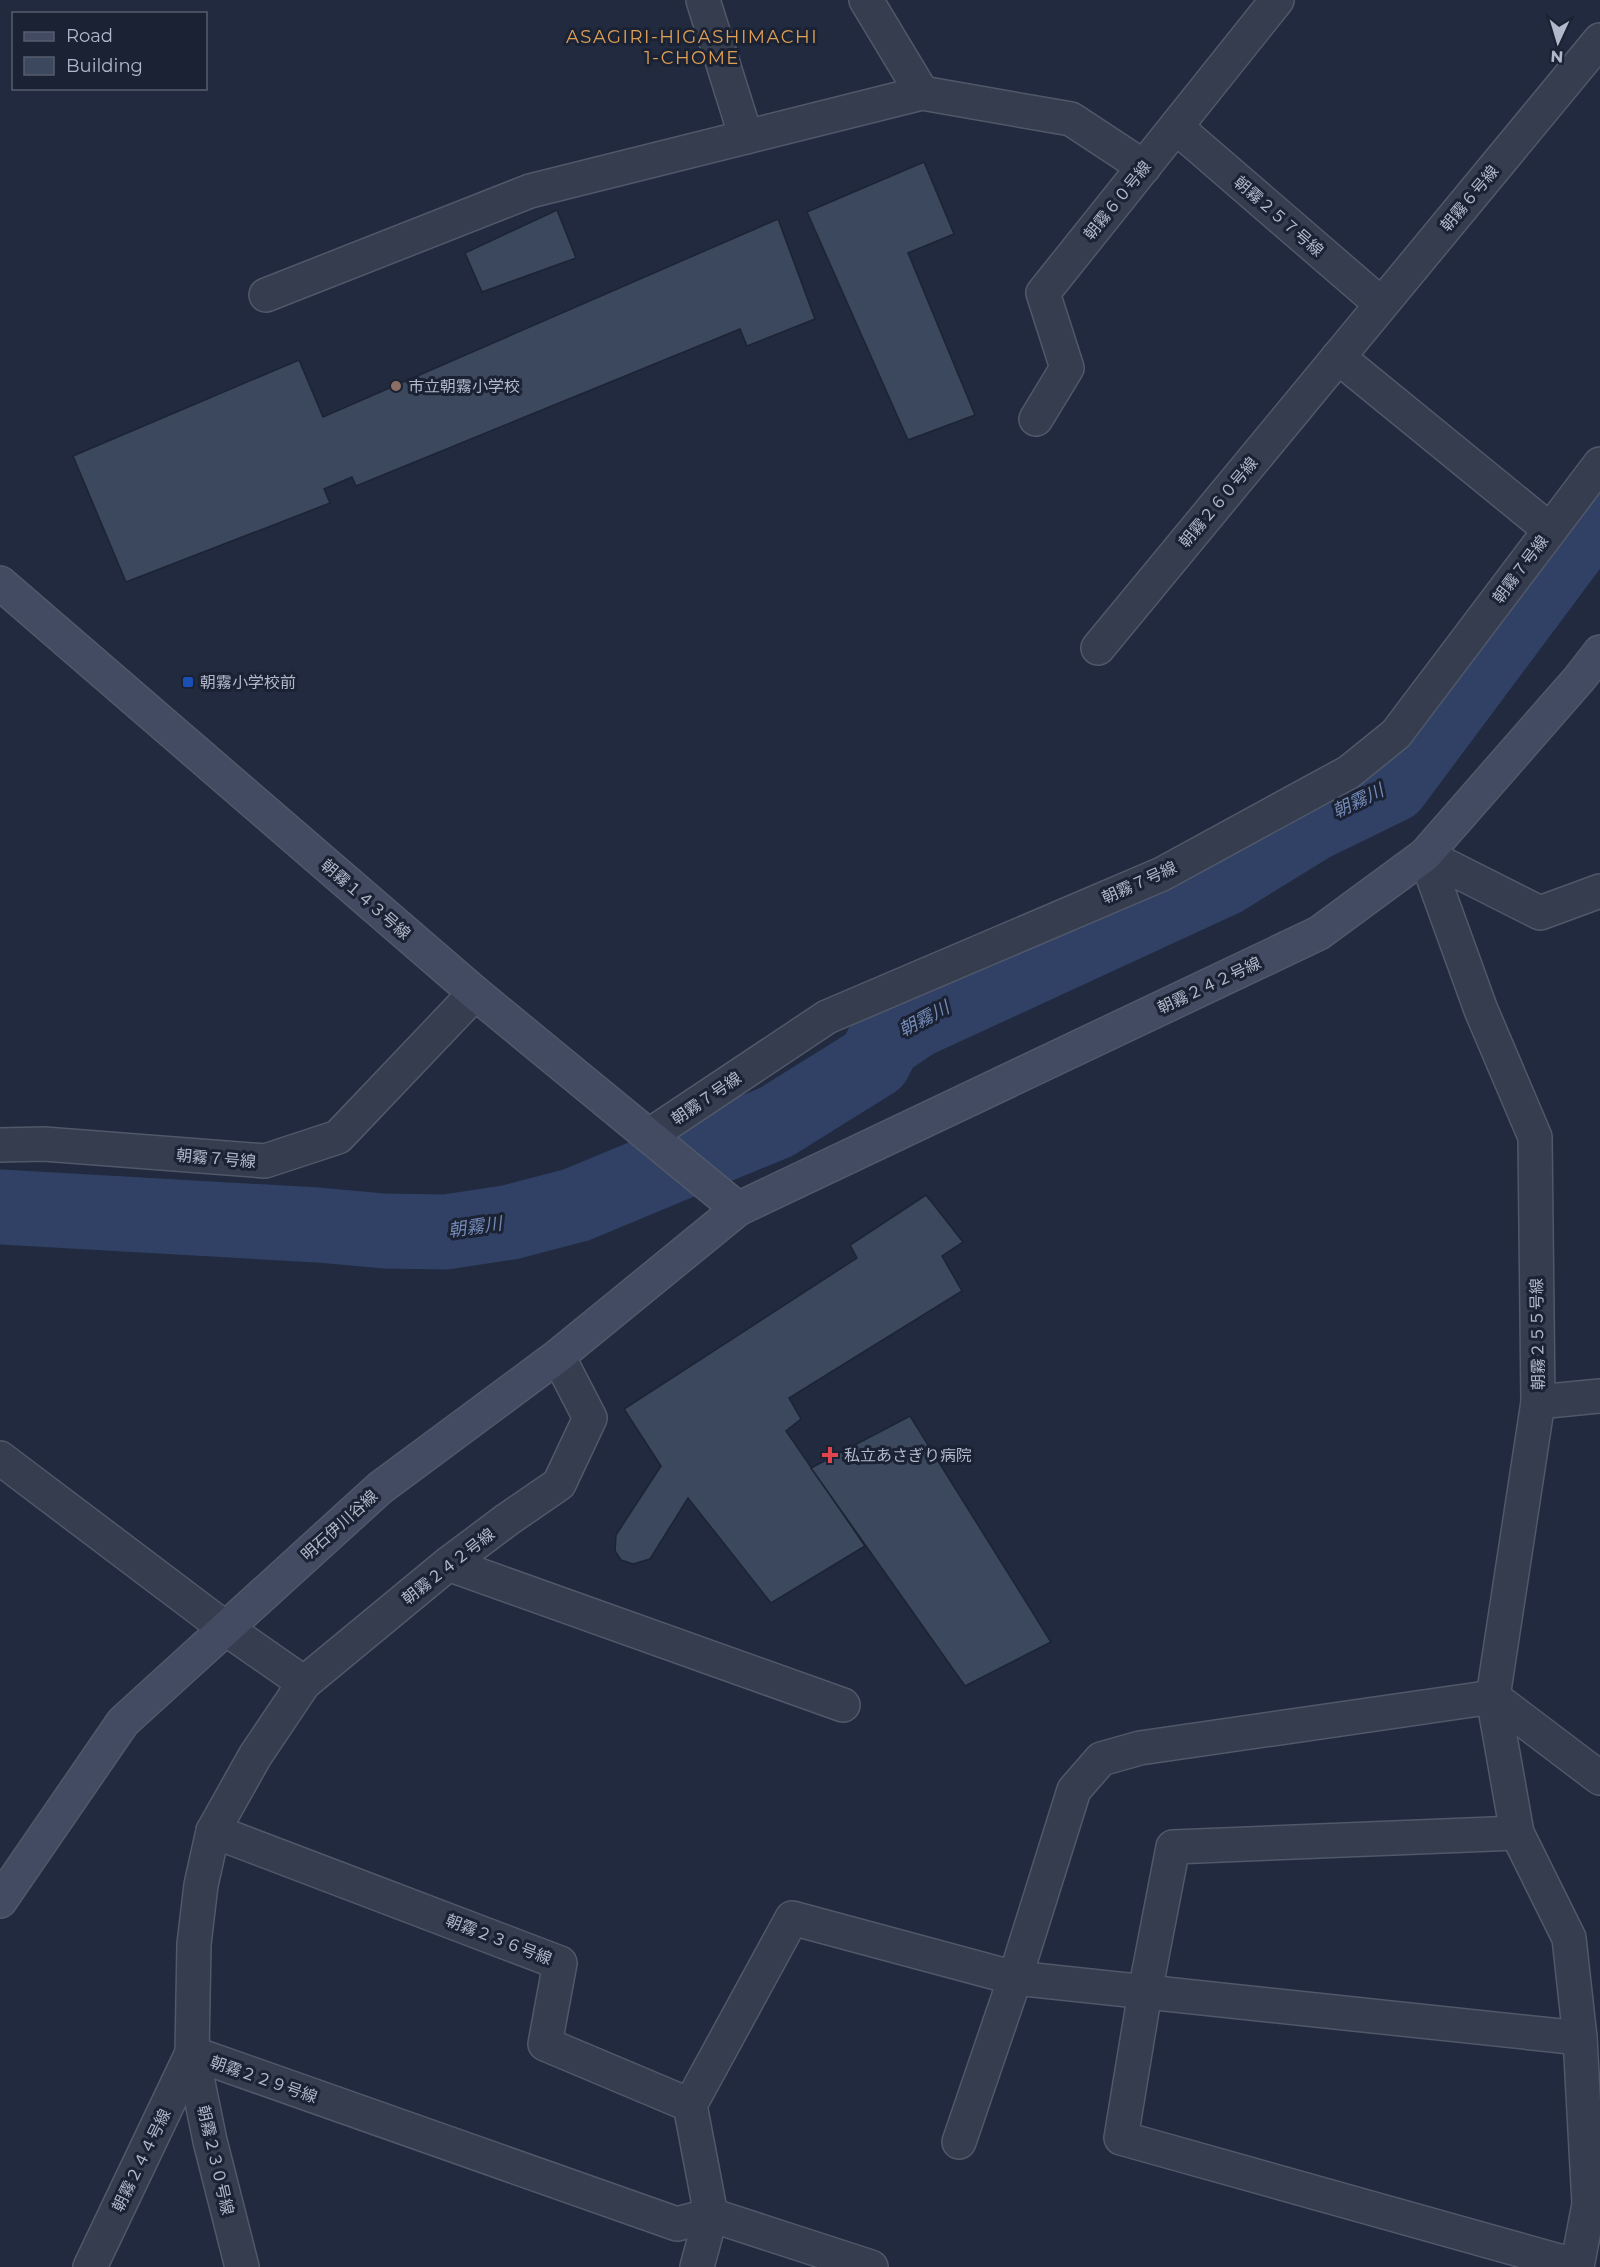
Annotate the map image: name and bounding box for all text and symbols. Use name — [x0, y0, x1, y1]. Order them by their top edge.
legend — [12, 12, 207, 90]
north arrow — [1528, 12, 1588, 72]
text: Road — [66, 25, 113, 47]
district label: ASAGIRI-HIGASHIMACHI 1-CHOME — [566, 26, 818, 69]
text: N — [1550, 47, 1564, 66]
text: Building — [66, 55, 143, 77]
street label: 朝霧６０号線 — [1080, 157, 1155, 244]
street label: 朝霧６号線 — [1436, 162, 1502, 235]
street label: 朝霧２５７号線 — [1230, 172, 1327, 260]
place label: 市立朝霧小学校 — [408, 377, 520, 396]
marker: 市立朝霧小学校 — [389, 379, 403, 393]
street label: 朝霧２６０号線 — [1175, 453, 1262, 551]
street label: 朝霧７号線 — [1489, 532, 1552, 607]
place label: 朝霧小学校前 — [200, 673, 296, 692]
marker: 朝霧小学校前 — [181, 675, 195, 689]
water label: 朝霧川 — [1329, 778, 1389, 823]
street label: 朝霧１４３号線 — [317, 855, 414, 943]
street label: 朝霧７号線 — [1099, 858, 1180, 907]
street label: 朝霧２４２号線 — [1154, 953, 1264, 1018]
water label: 朝霧川 — [895, 996, 955, 1041]
street label: 朝霧７号線 — [668, 1068, 745, 1129]
street label: 朝霧７号線 — [175, 1146, 257, 1171]
water label: 朝霧川 — [447, 1212, 505, 1242]
street label: 朝霧２５５号線 — [1527, 1278, 1548, 1390]
marker: 私立あさぎり病院 — [821, 1446, 839, 1464]
place label: 私立あさぎり病院 — [844, 1446, 972, 1465]
street label: 明石伊川谷線 — [297, 1486, 381, 1565]
street label: 朝霧２４２号線 — [398, 1524, 498, 1608]
street label: 朝霧２３６号線 — [443, 1911, 555, 1968]
street label: 朝霧２２９号線 — [208, 2052, 320, 2107]
street label: 朝霧２３０号線 — [194, 2103, 237, 2217]
street label: 朝霧２４４号線 — [108, 2106, 175, 2215]

